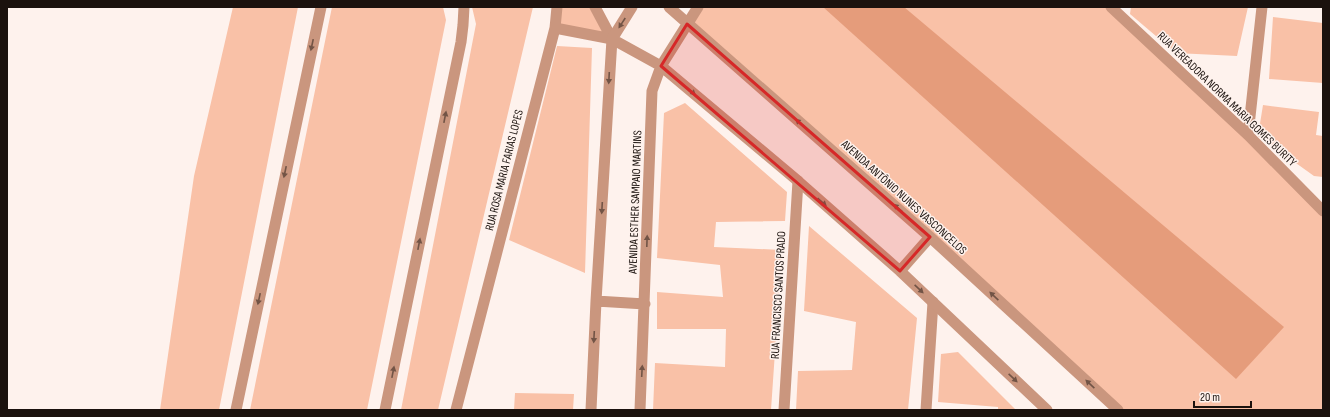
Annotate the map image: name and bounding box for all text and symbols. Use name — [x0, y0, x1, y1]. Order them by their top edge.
one-way arrow — [618, 18, 626, 28]
street label: RUA VEREADORA NORMA MARIA GOMES BURITY — [1154, 29, 1299, 170]
one-way arrow — [308, 39, 314, 51]
one-way arrow — [606, 72, 613, 84]
one-way arrow — [685, 86, 696, 95]
street label: RUA ROSA MARIA FARIAS LOPES — [482, 108, 527, 232]
one-way arrow — [442, 111, 448, 123]
one-way arrow — [795, 118, 805, 127]
street label: AVENIDA ESTHER SAMPAIO MARTINS — [625, 130, 646, 275]
street label: AVENIDA ANTÔNIO NUNES VASCONCELOS — [837, 136, 970, 258]
one-way arrow — [282, 166, 288, 178]
one-way arrow — [817, 197, 827, 206]
one-way arrow — [598, 202, 605, 214]
one-way arrow — [892, 204, 903, 213]
street label: RUA FRANCISCO SANTOS PRADO — [768, 231, 789, 359]
one-way arrow — [644, 234, 650, 247]
one-way arrow — [416, 238, 422, 251]
one-way arrow — [914, 284, 924, 293]
one-way arrow — [989, 291, 999, 300]
one-way arrow — [255, 293, 261, 306]
one-way arrow — [591, 331, 598, 343]
one-way arrow — [638, 365, 645, 377]
one-way arrow — [390, 366, 396, 378]
one-way arrow — [1008, 373, 1018, 383]
one-way arrow — [1085, 379, 1095, 388]
scale bar — [1194, 383, 1251, 409]
text: 20 m — [1200, 390, 1220, 405]

